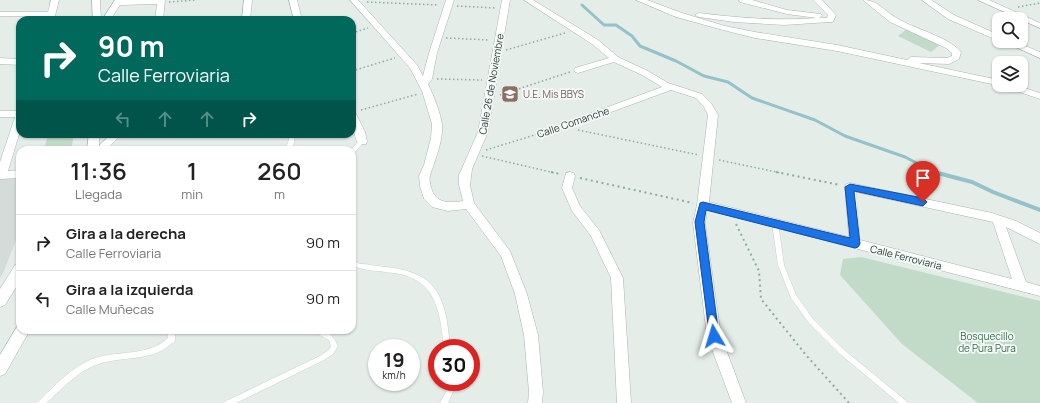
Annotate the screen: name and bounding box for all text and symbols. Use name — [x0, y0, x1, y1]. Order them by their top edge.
map controls — [992, 12, 1028, 92]
button: search — [992, 12, 1028, 48]
text: 90 m — [98, 27, 165, 65]
icon: right — [32, 32, 84, 84]
street label: Calle 26 de Noviembre — [475, 32, 507, 136]
button: layers — [992, 56, 1028, 92]
text: Calle Ferroviaria — [98, 63, 230, 87]
school or university icon: U.E. Mis BBYS — [500, 84, 520, 104]
place label: U.E. Mis BBYS — [523, 87, 584, 101]
street label: Calle Comanche — [535, 103, 611, 141]
icon: left — [112, 108, 134, 130]
icon: ahead — [154, 108, 176, 130]
icon: ahead — [196, 108, 218, 130]
icon: right — [238, 108, 260, 130]
text: 11:36 — [70, 154, 127, 187]
text: 1 — [187, 154, 197, 187]
text: 260 — [257, 154, 302, 187]
pin — [906, 161, 940, 202]
icon: arrive — [912, 167, 934, 189]
text: Llegada — [75, 185, 122, 203]
text: min — [181, 185, 203, 203]
text: m — [274, 185, 285, 203]
text: Gira a la derecha — [66, 223, 186, 244]
icon: right — [32, 232, 54, 254]
text: 90 m — [306, 232, 340, 253]
street label: Calle Ferroviaria — [869, 241, 943, 273]
text: Calle Ferroviaria — [66, 244, 161, 262]
text: Gira a la izquierda — [66, 279, 193, 300]
icon: left — [32, 288, 54, 310]
text: 90 m — [306, 288, 340, 309]
text: Calle Muñecas — [66, 300, 154, 318]
position arrow — [693, 315, 735, 357]
park label: Bosquecillo de Pura Pura — [958, 329, 1016, 355]
speed limit sign: 30 — [428, 339, 480, 391]
text: 19 — [383, 346, 405, 373]
text: km/h — [382, 368, 406, 382]

